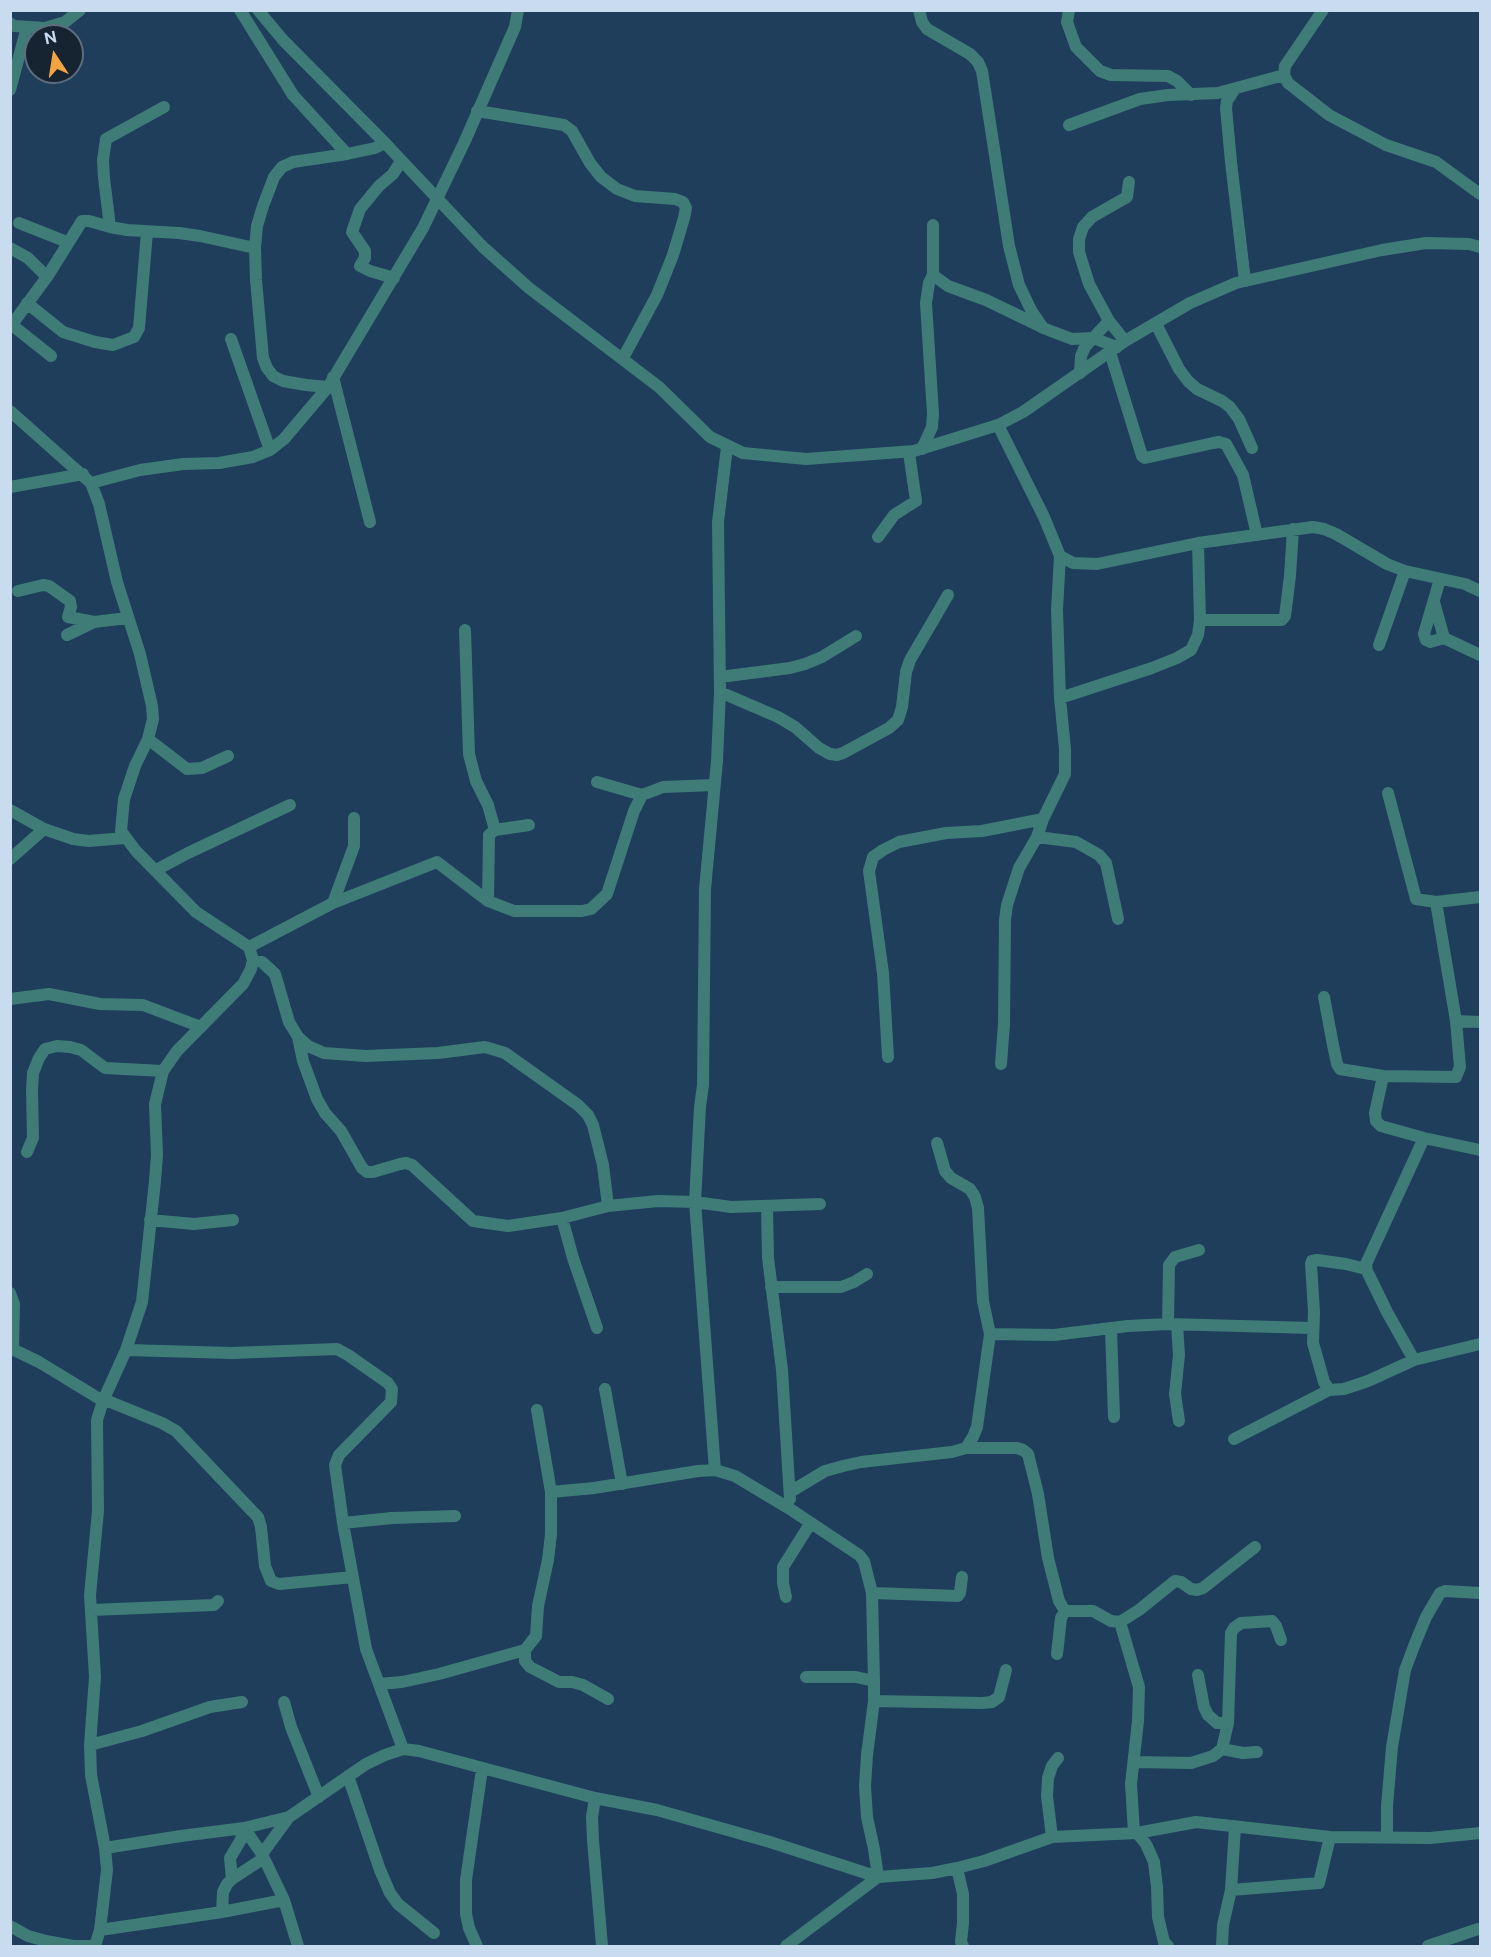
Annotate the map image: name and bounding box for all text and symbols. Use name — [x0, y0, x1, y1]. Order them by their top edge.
north arrow — [24, 24, 84, 84]
text: N — [42, 27, 59, 48]

